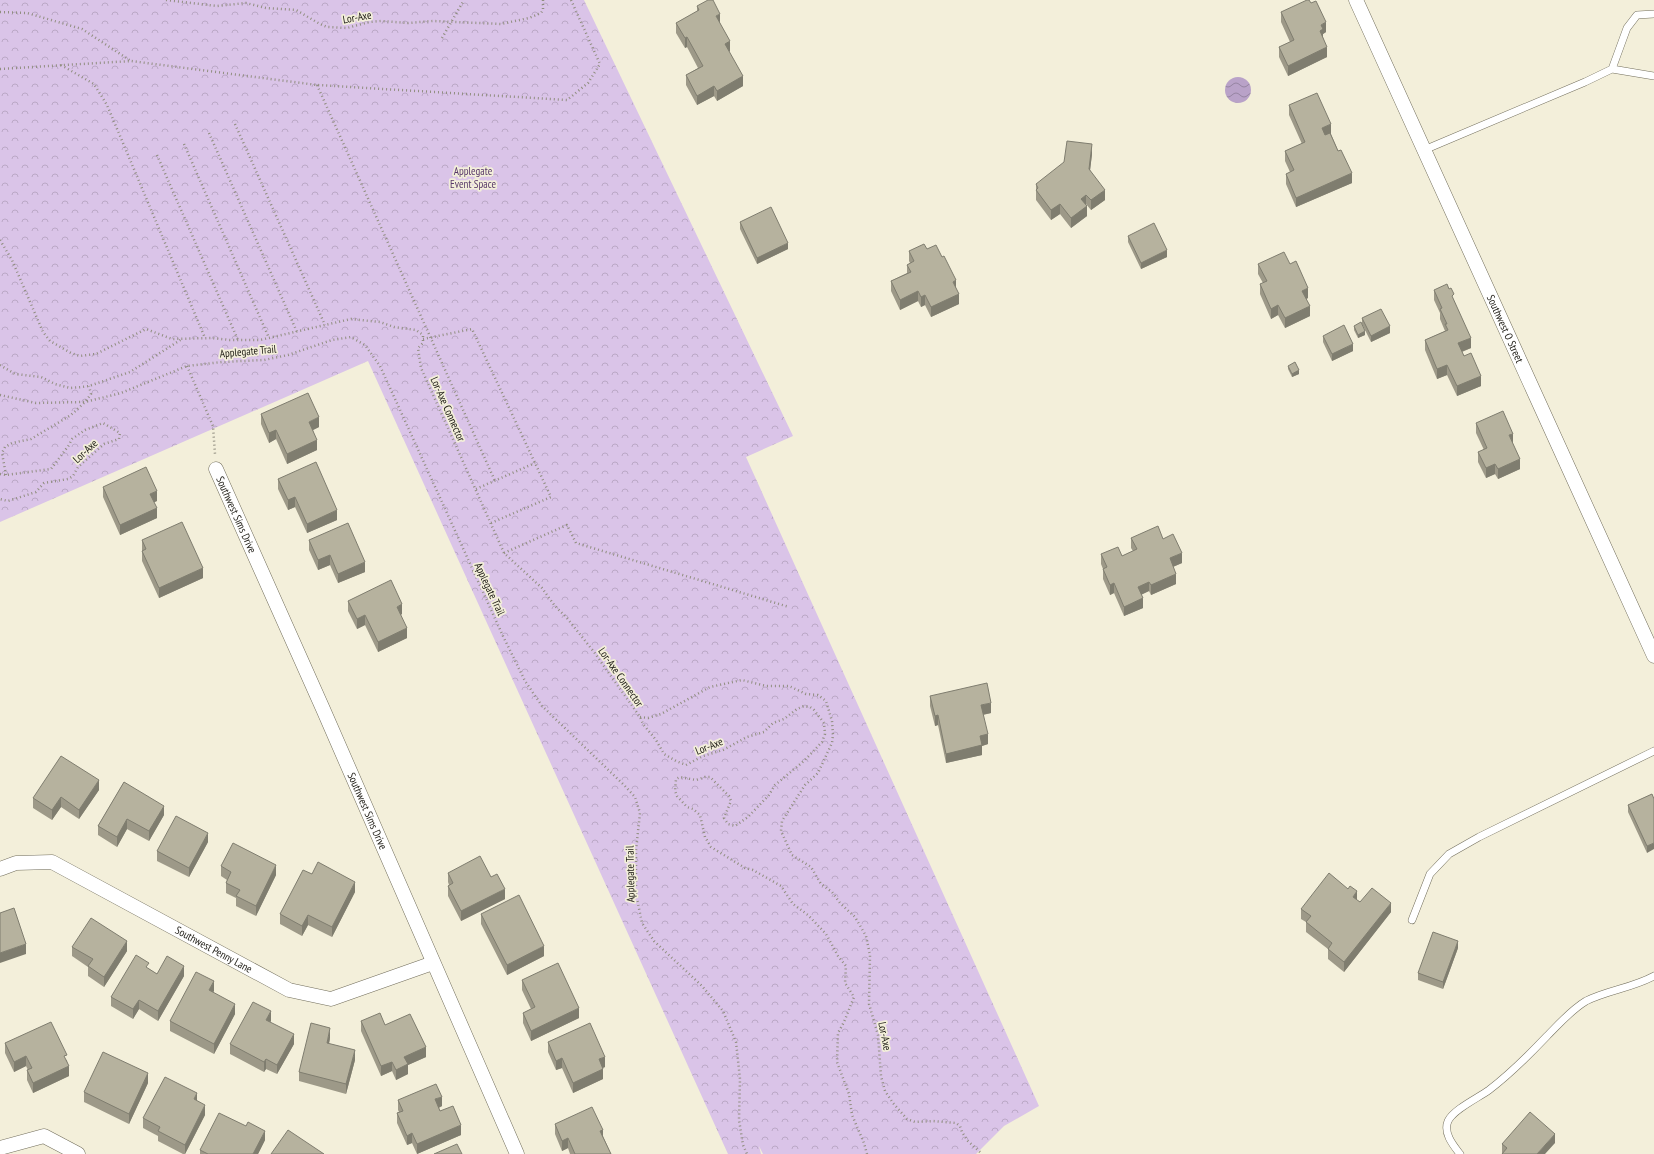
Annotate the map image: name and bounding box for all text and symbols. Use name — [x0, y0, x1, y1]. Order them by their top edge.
street label: Lor-Axe — [342, 8, 373, 26]
park label: Applegate Event Space — [450, 164, 496, 191]
street label: Southwest O Street — [1484, 292, 1527, 365]
street label: Applegate Trail — [219, 342, 277, 360]
street label: Lor-Axe Connector — [428, 374, 468, 444]
street label: Lor-Axe — [70, 436, 101, 466]
street label: Southwest Sims Drive — [213, 474, 260, 556]
street label: Applegate Trail — [472, 560, 509, 618]
street label: Lor-Axe Connector — [595, 645, 647, 709]
street label: Lor-Axe — [693, 734, 725, 758]
street label: Southwest Sims Drive — [345, 770, 391, 852]
street label: Applegate Trail — [622, 845, 637, 903]
street label: Southwest Penny Lane — [173, 923, 255, 976]
street label: Lor-Axe — [875, 1021, 895, 1052]

